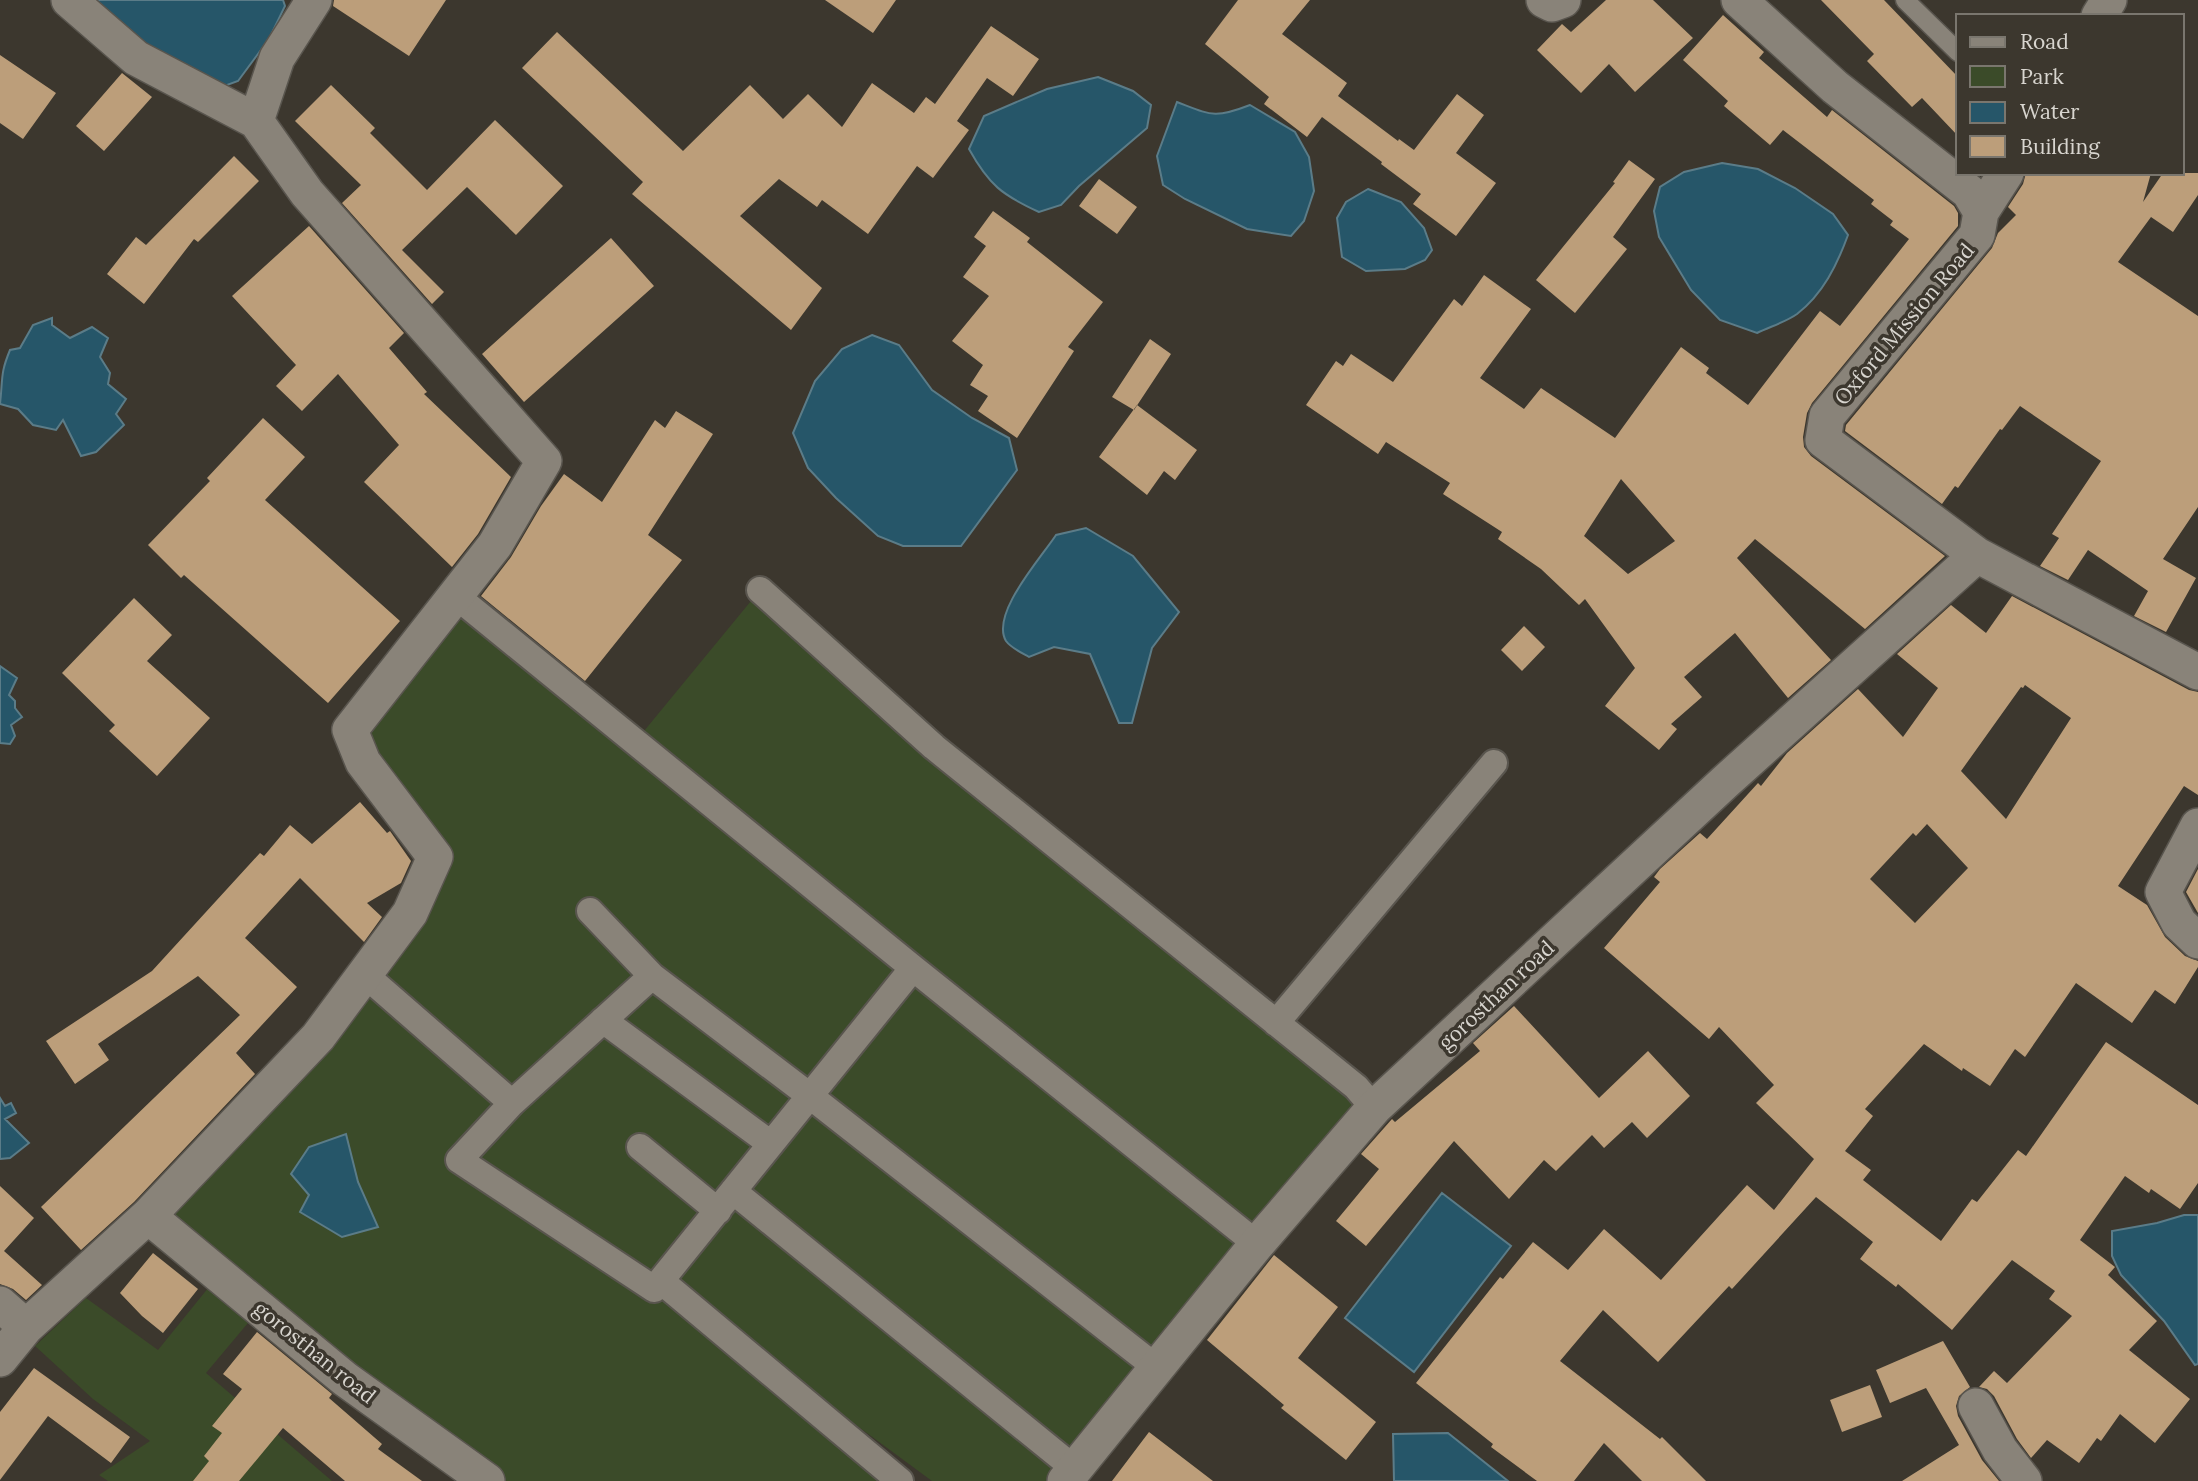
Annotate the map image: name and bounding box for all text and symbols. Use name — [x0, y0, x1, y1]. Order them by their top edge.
legend — [1956, 14, 2184, 175]
text: Road — [2020, 28, 2069, 55]
text: Park — [2020, 63, 2064, 90]
text: Water — [2020, 98, 2079, 125]
text: Building — [2020, 133, 2100, 160]
street label: Oxford Mission Road — [1828, 237, 1980, 411]
street label: gorosthan road — [1432, 934, 1560, 1056]
street label: gorosthan road — [249, 1295, 381, 1409]

